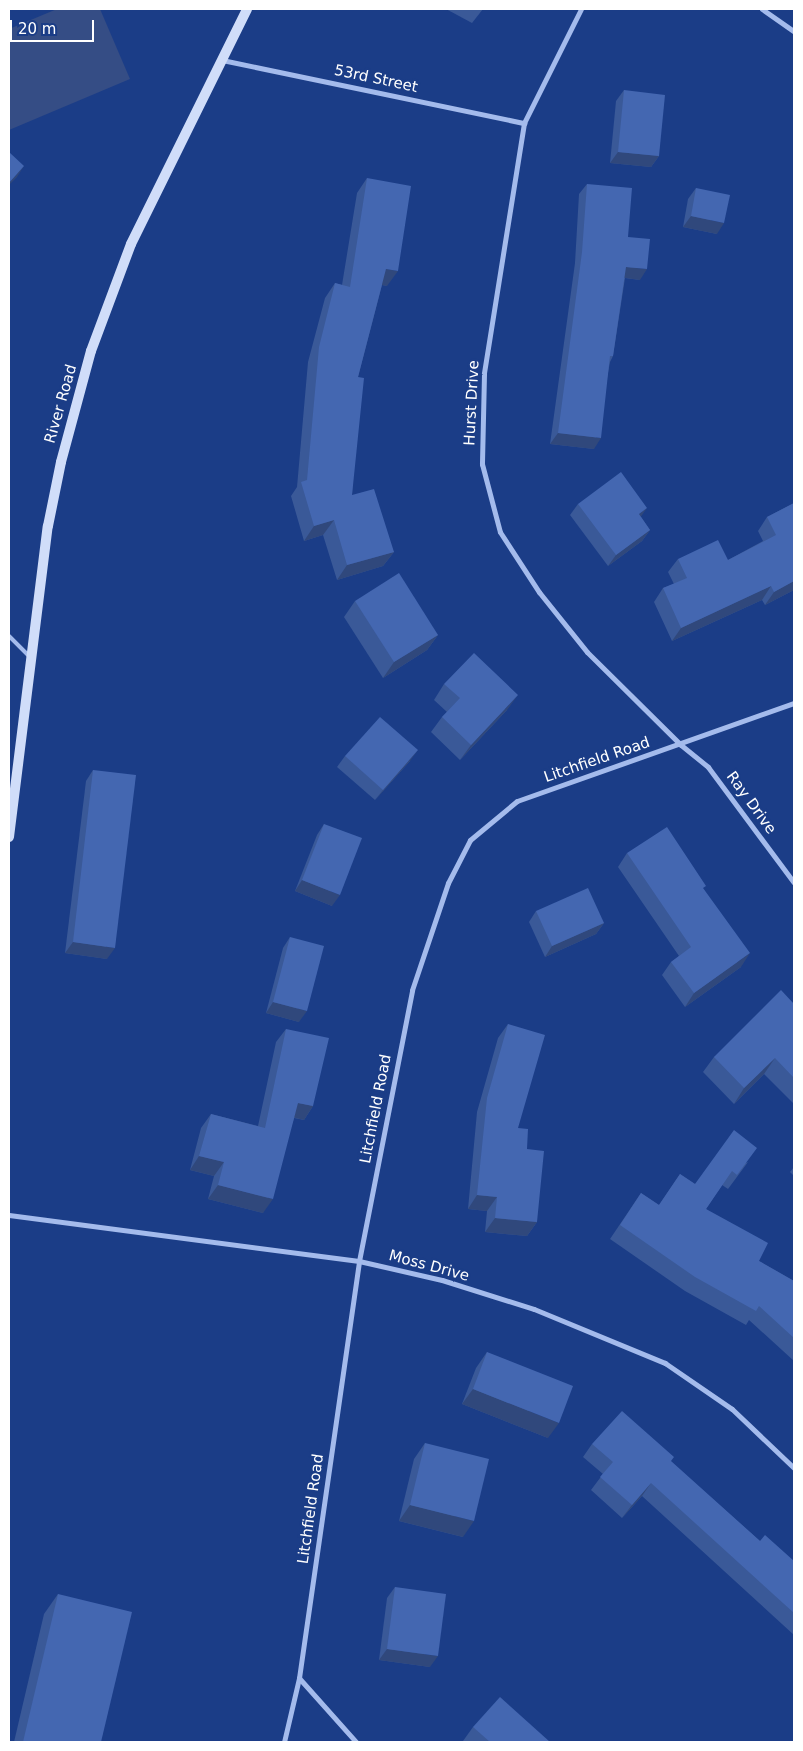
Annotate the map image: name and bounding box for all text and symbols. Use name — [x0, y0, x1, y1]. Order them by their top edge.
scale bar — [12, 10, 96, 42]
text: 20 m — [18, 20, 56, 38]
street label: 53rd Street — [333, 61, 419, 97]
street label: Hurst Drive — [461, 360, 483, 446]
street label: River Road — [41, 362, 81, 446]
street label: Litchfield Road — [542, 733, 652, 787]
street label: Ray Drive — [722, 768, 780, 838]
street label: Litchfield Road — [357, 1053, 395, 1165]
street label: Moss Drive — [387, 1247, 471, 1285]
street label: Litchfield Road — [294, 1453, 328, 1565]

